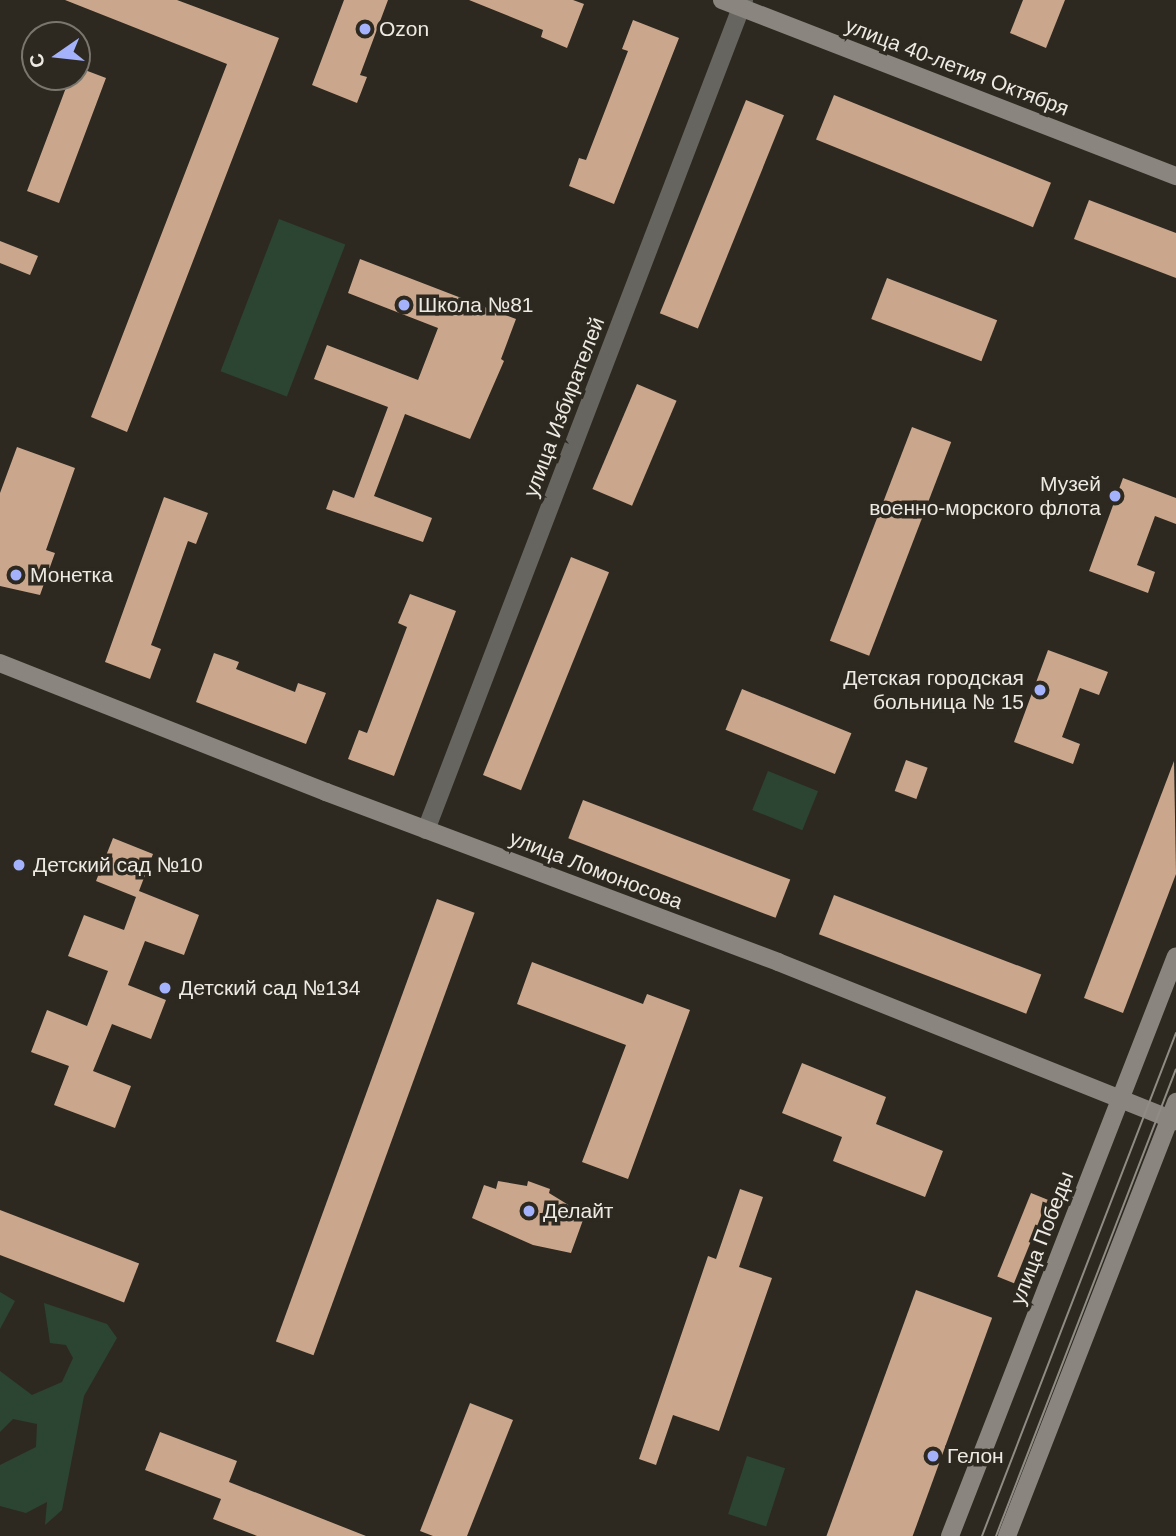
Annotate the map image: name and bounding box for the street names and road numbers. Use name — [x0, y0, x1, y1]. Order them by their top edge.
street label: улица 40-летия Октября — [842, 13, 1072, 121]
street label: улица Избирателей — [518, 313, 610, 501]
street label: улица Ломоносова — [506, 825, 686, 915]
street label: улица Победы — [1005, 1168, 1079, 1308]

